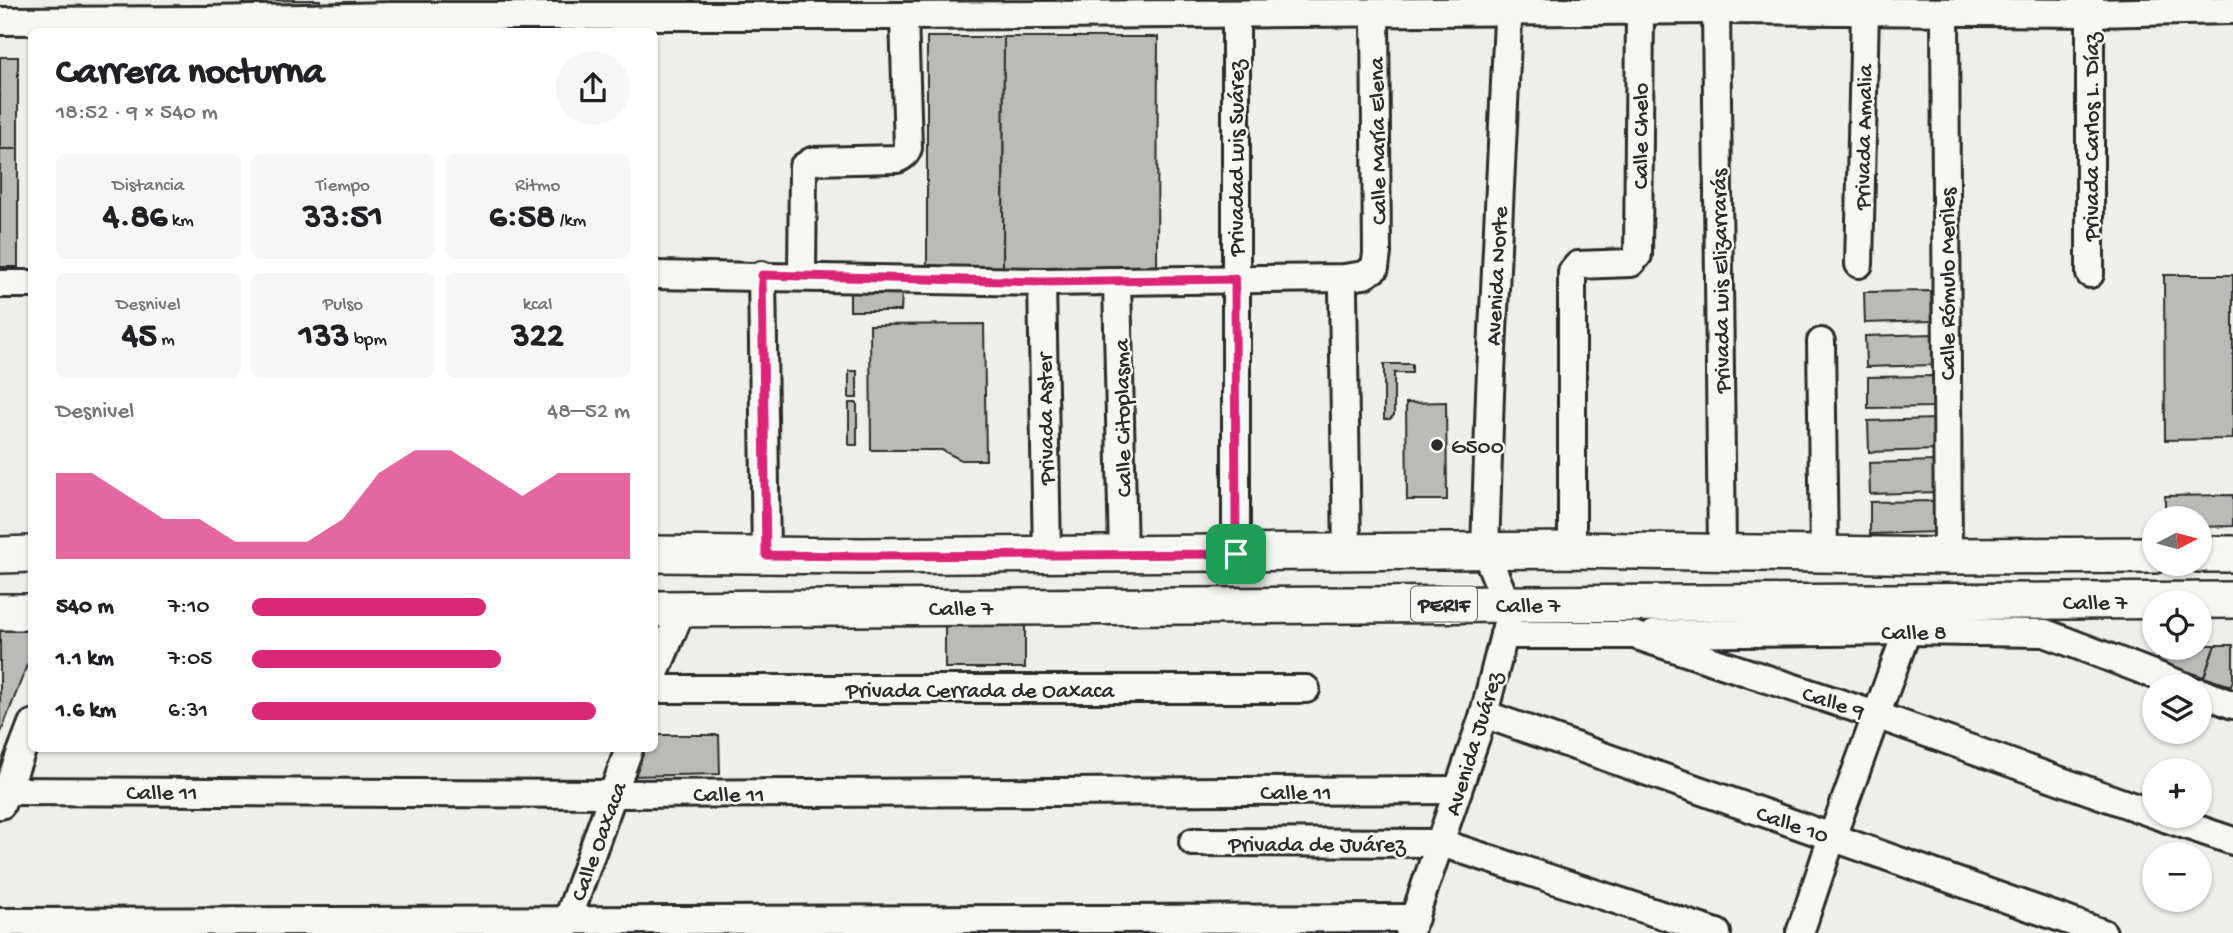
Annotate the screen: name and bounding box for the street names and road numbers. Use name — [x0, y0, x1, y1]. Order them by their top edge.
street label: Privada Carlos L. Díaz — [2080, 32, 2107, 242]
street label: Calle María Elena — [1365, 56, 1394, 225]
street label: Privadad Luis Suárez — [1225, 59, 1252, 257]
street label: Privada Amalia — [1851, 63, 1880, 211]
street label: Calle Chelo — [1629, 83, 1656, 189]
street label: Privada Luis Elizarrarás — [1707, 168, 1738, 394]
street label: Calle Rómulo Meriles — [1936, 187, 1963, 380]
street label: Avenida Norte — [1481, 205, 1516, 347]
street label: Calle Citoplasma — [1110, 337, 1139, 497]
street label: Privada Aster — [1033, 351, 1062, 486]
road number: PERIF — [1411, 586, 1477, 622]
street label: Calle 7 — [2063, 591, 2128, 618]
street label: Calle 7 — [1496, 594, 1561, 621]
street label: Calle 7 — [929, 597, 994, 624]
street label: Calle 8 — [1881, 621, 1947, 648]
street label: Avenida Juárez — [1441, 668, 1510, 819]
street label: Privada Cerrada de Oaxaca — [845, 679, 1115, 706]
street label: Calle 9 — [1798, 682, 1868, 727]
street label: Calle Oaxaca — [566, 778, 635, 905]
street label: Calle 11 — [126, 781, 198, 808]
street label: Calle 11 — [1260, 781, 1332, 808]
street label: Calle 11 — [693, 783, 765, 810]
street label: Calle 10 — [1752, 801, 1832, 851]
street label: Privada de Juárez — [1227, 833, 1406, 860]

